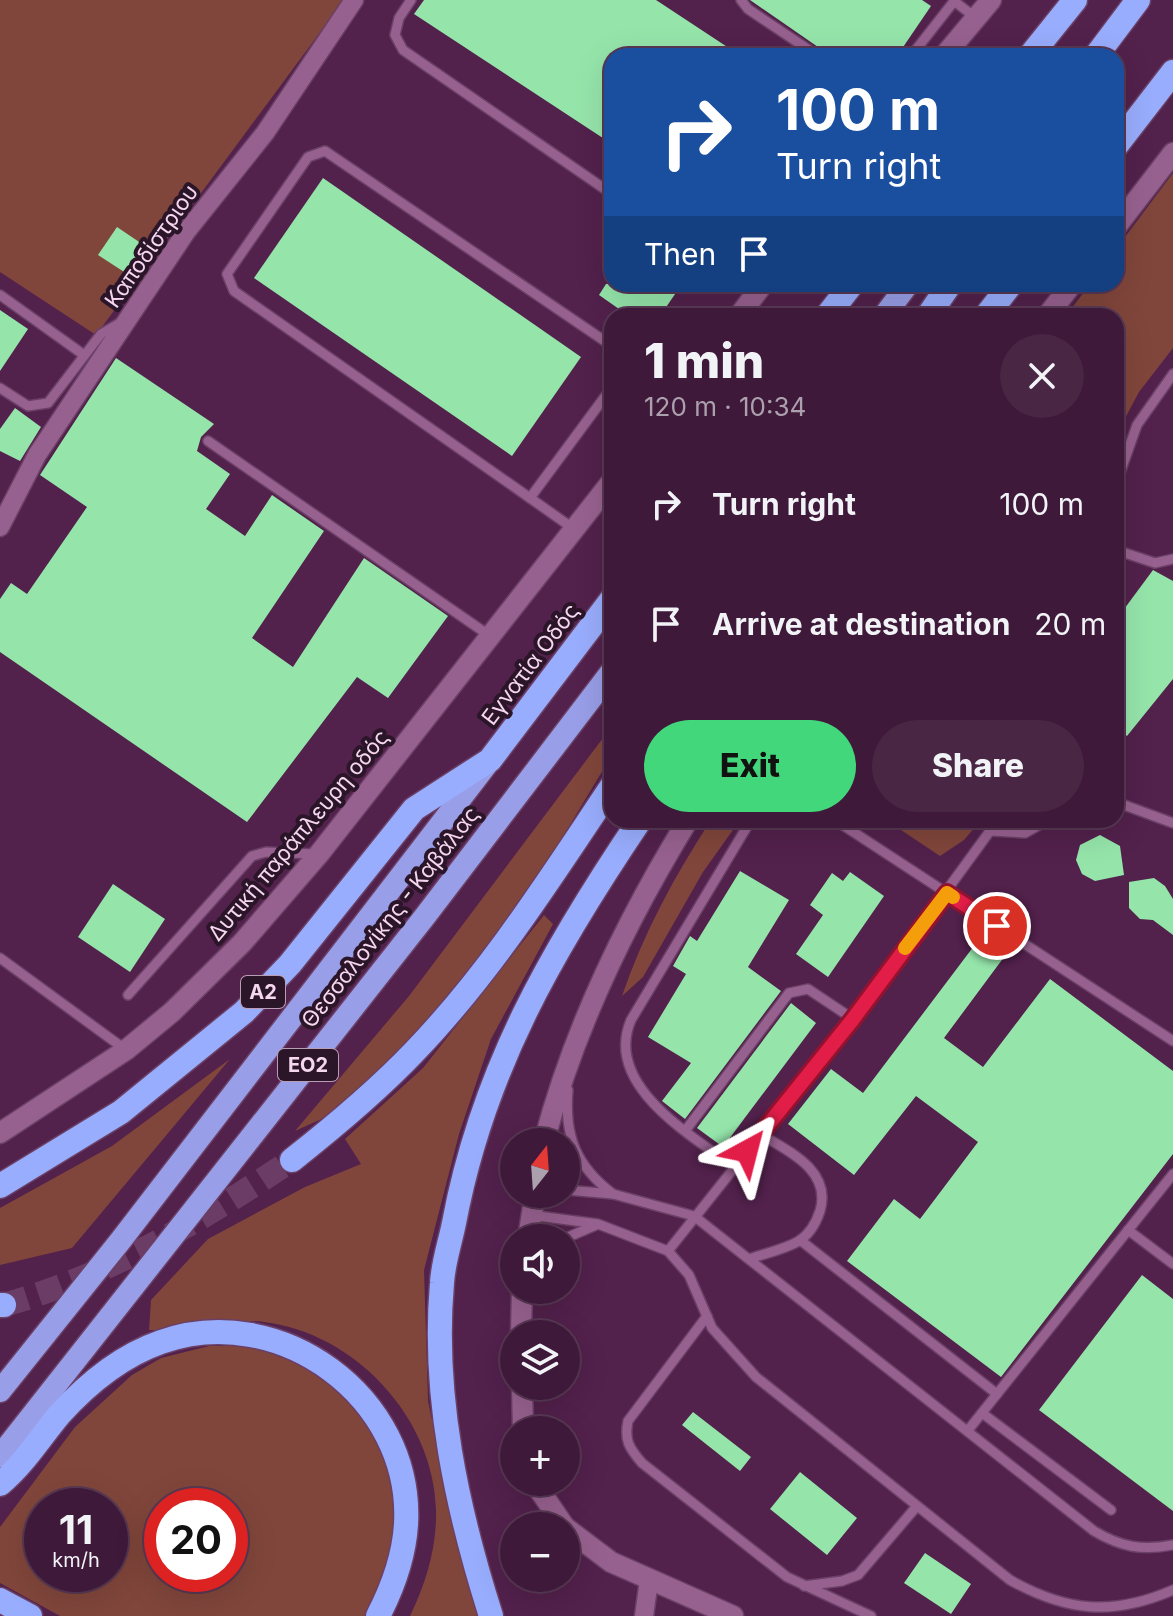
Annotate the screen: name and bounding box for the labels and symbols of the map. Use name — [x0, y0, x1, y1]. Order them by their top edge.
street label: Καποδίστριου — [99, 180, 203, 312]
street label: Εγνατία Οδός — [476, 598, 584, 730]
street label: Δυτική παράπλευρη οδός — [202, 724, 394, 946]
street label: Θεσσαλονίκης - Καβάλας — [296, 801, 484, 1033]
pin — [963, 892, 1031, 960]
road number: Α2 — [241, 976, 285, 1008]
road number: ΕΟ2 — [278, 1049, 338, 1081]
position arrow — [705, 1109, 789, 1193]
north arrow — [500, 1128, 580, 1208]
speed limit sign: 20 — [144, 1488, 248, 1592]

